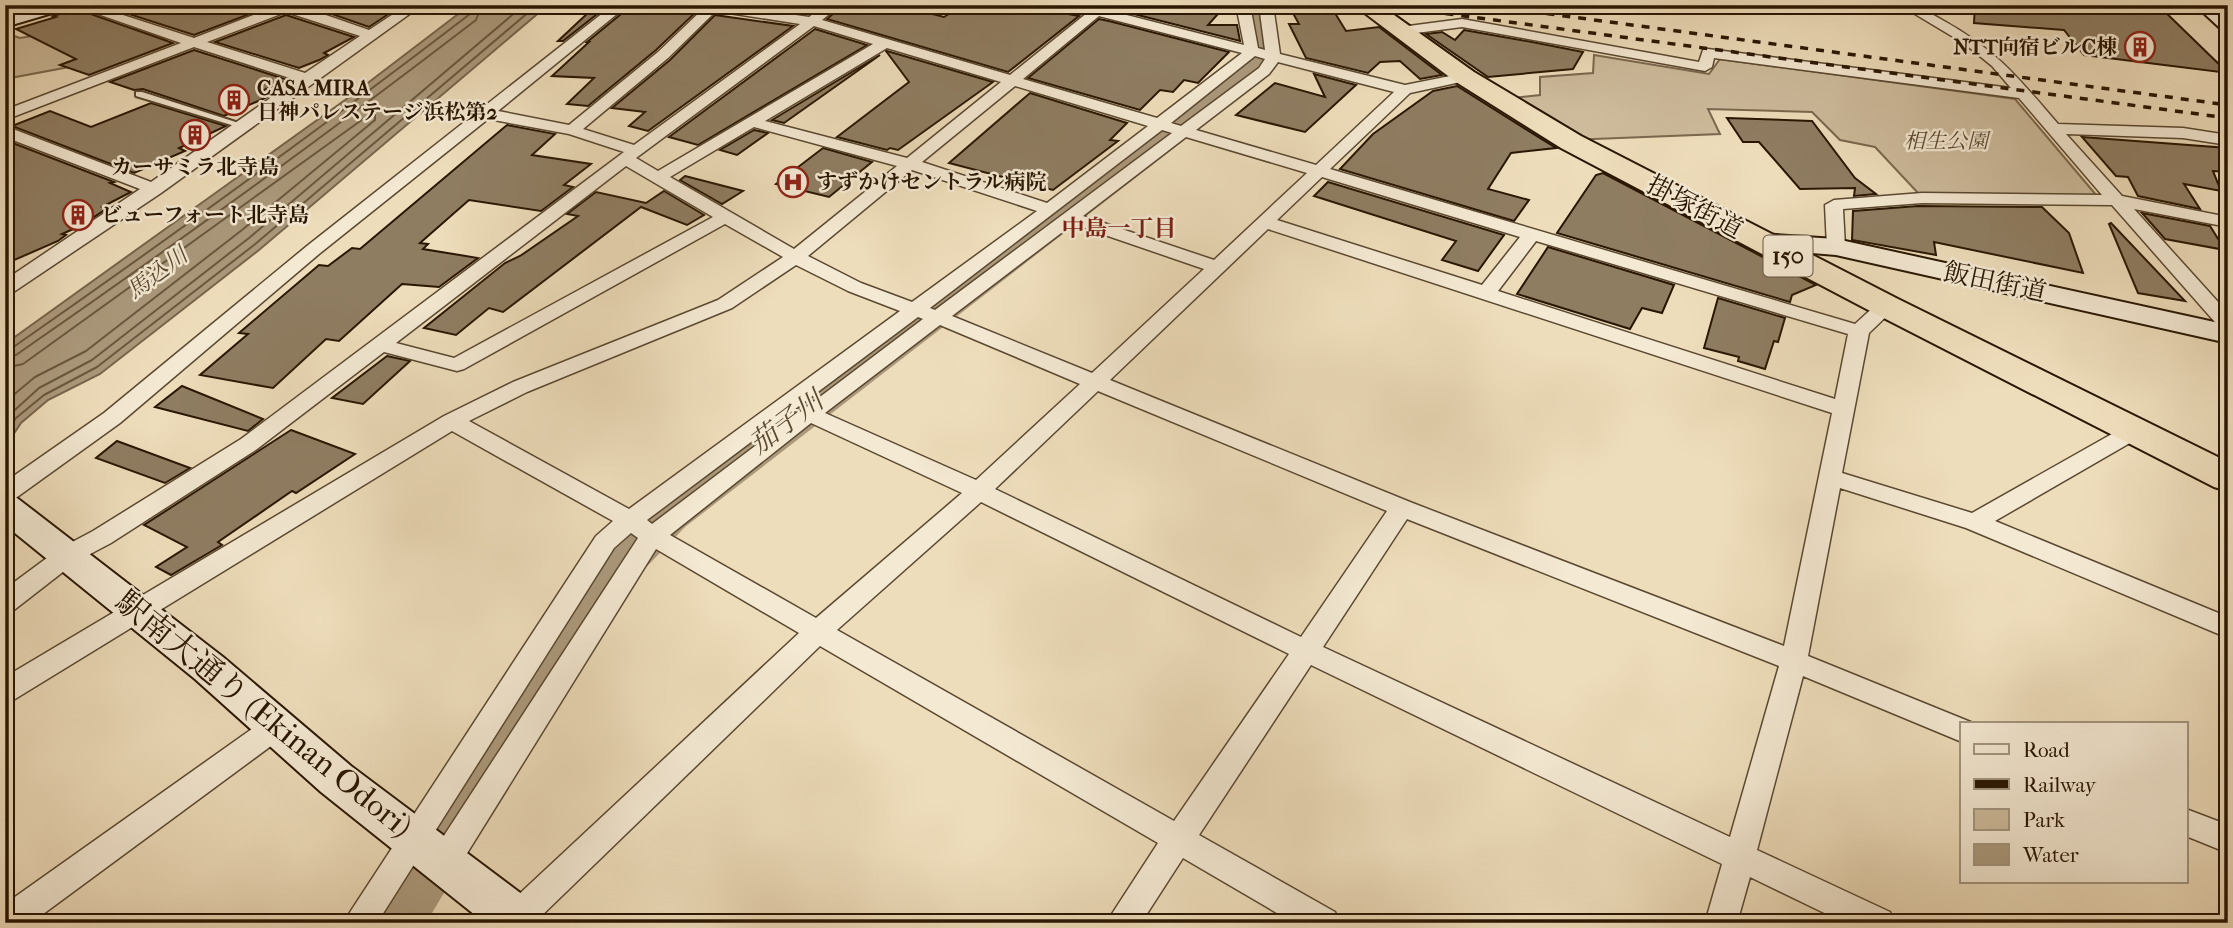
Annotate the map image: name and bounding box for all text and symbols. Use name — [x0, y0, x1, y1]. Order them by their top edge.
building icon: NTT向宿ビルC棟 — [2123, 30, 2157, 64]
place label: NTT向宿ビルC棟 — [1953, 35, 2117, 59]
place label: CASA MIRA 日神パレステージ浜松第2 — [257, 76, 498, 124]
building icon: CASA MIRA 日神パレステージ浜松第2 — [217, 83, 251, 117]
building icon: カーサミラ北寺島 — [178, 118, 212, 152]
park label: 相生公園 — [1904, 129, 1991, 153]
place label: カーサミラ北寺島 — [111, 155, 279, 179]
hospital icon: すずかけセントラル病院 — [776, 165, 810, 199]
street label: 掛塚街道 — [1642, 169, 1748, 245]
place label: すずかけセントラル病院 — [816, 170, 1047, 194]
building icon: ビューフォート北寺島 — [61, 198, 95, 232]
place label: ビューフォート北寺島 — [101, 203, 309, 227]
district label: 中島一丁目 — [1062, 215, 1177, 242]
road number: 150 — [1764, 235, 1812, 276]
water label: 馬込川 — [121, 240, 195, 305]
street label: 飯田街道 — [1941, 256, 2049, 308]
water label: 茄子川 — [743, 382, 832, 460]
street label: 駅南大通り (Ekinan Odori) — [108, 583, 420, 845]
legend — [1960, 722, 2188, 883]
text: Road — [2023, 738, 2070, 762]
text: Railway — [2023, 773, 2097, 797]
text: Park — [2023, 808, 2065, 832]
text: Water — [2022, 843, 2079, 867]

